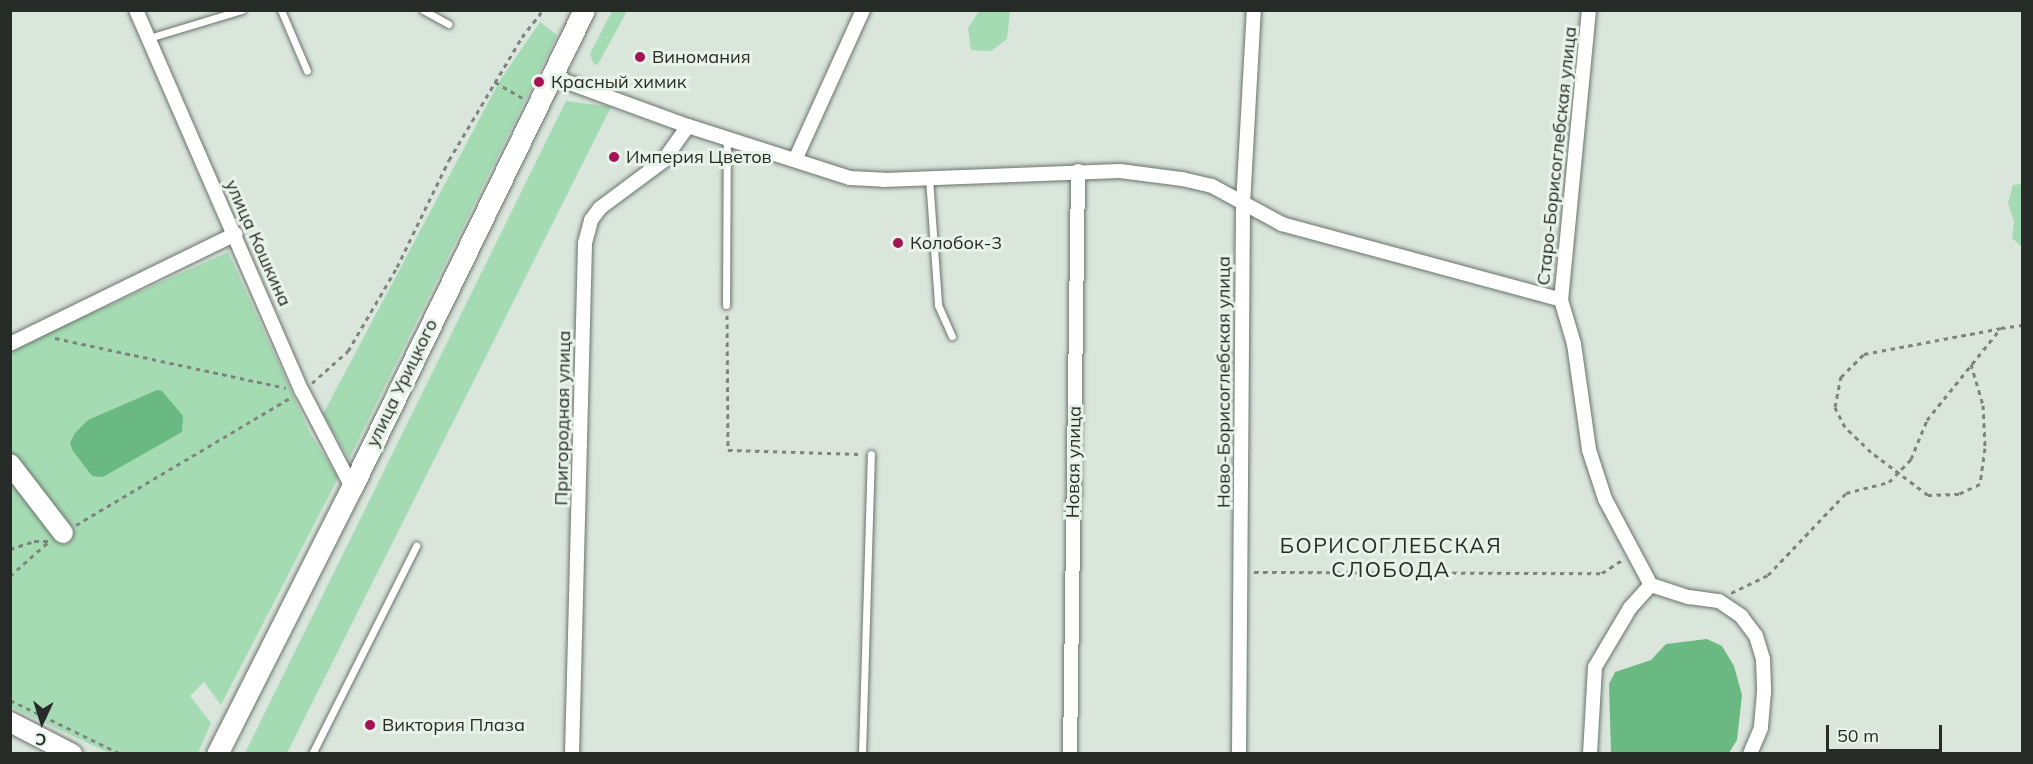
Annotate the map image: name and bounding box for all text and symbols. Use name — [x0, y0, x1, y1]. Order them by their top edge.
street label: Старо-Борисоглебская улица — [1533, 25, 1581, 287]
place label: Виномания — [652, 46, 751, 68]
marker: Виномания — [633, 50, 647, 64]
place label: Красный химик — [551, 71, 686, 93]
marker: Красный химик — [532, 75, 546, 89]
place label: Империя Цветов — [626, 146, 772, 168]
marker: Империя Цветов — [607, 150, 621, 164]
street label: улица Кошкина — [220, 176, 296, 310]
place label: Колобок-3 — [910, 232, 1002, 254]
marker: Колобок-3 — [891, 236, 905, 250]
street label: Ново-Борисоглебская улица — [1213, 256, 1235, 508]
street label: улица Урицкого — [362, 316, 442, 450]
street label: Пригородная улица — [551, 330, 575, 506]
street label: Новая улица — [1062, 406, 1086, 518]
district label: БОРИСОГЛЕБСКАЯ СЛОБОДА — [1280, 532, 1502, 582]
north arrow — [12, 692, 72, 752]
scale bar — [1829, 713, 1944, 751]
place label: Виктория Плаза — [382, 714, 525, 736]
marker: Виктория Плаза — [363, 718, 377, 732]
text: 50 m — [1837, 724, 1879, 747]
text: С — [35, 730, 47, 750]

